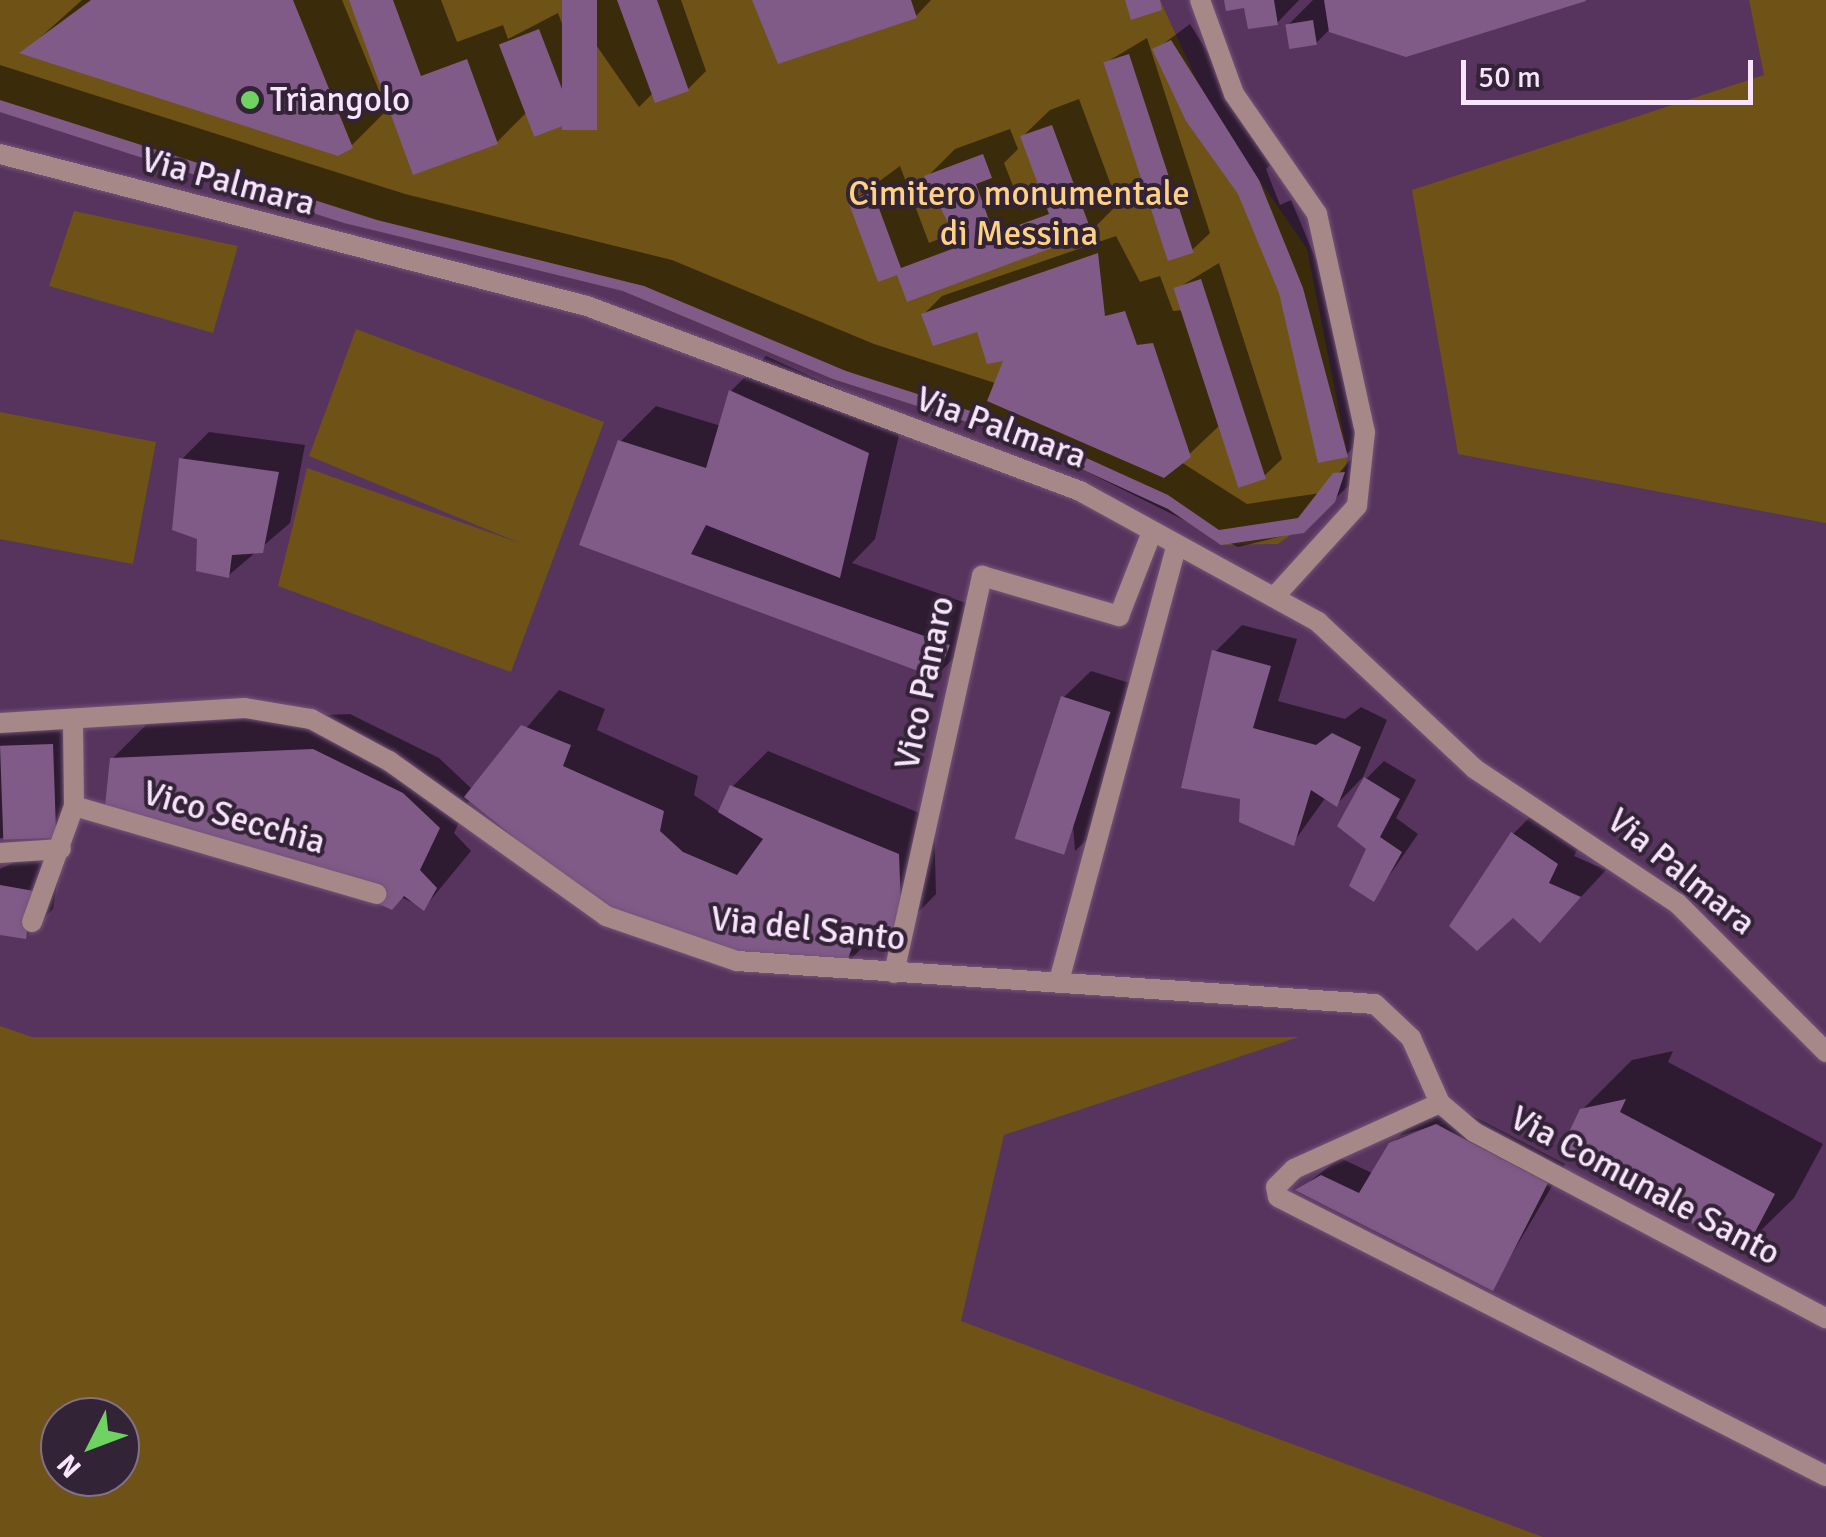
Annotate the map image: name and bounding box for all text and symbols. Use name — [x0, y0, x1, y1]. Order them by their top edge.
scale bar — [1466, 40, 1758, 102]
text: 50 m — [1478, 59, 1541, 96]
place label: Triangolo — [270, 79, 410, 121]
marker: Triangolo — [239, 89, 261, 111]
street label: Via Palmara — [137, 139, 319, 225]
park label: Cimitero monumentale di Messina — [848, 173, 1190, 255]
street label: Via Palmara — [910, 378, 1092, 478]
street label: Vico Panaro — [886, 593, 964, 773]
street label: Vico Secchia — [138, 772, 330, 864]
street label: Via Palmara — [1599, 800, 1763, 944]
street label: Via del Santo — [709, 898, 907, 960]
street label: Via Comunale Santo — [1503, 1097, 1787, 1275]
north arrow — [40, 1397, 140, 1497]
text: N — [50, 1447, 88, 1484]

